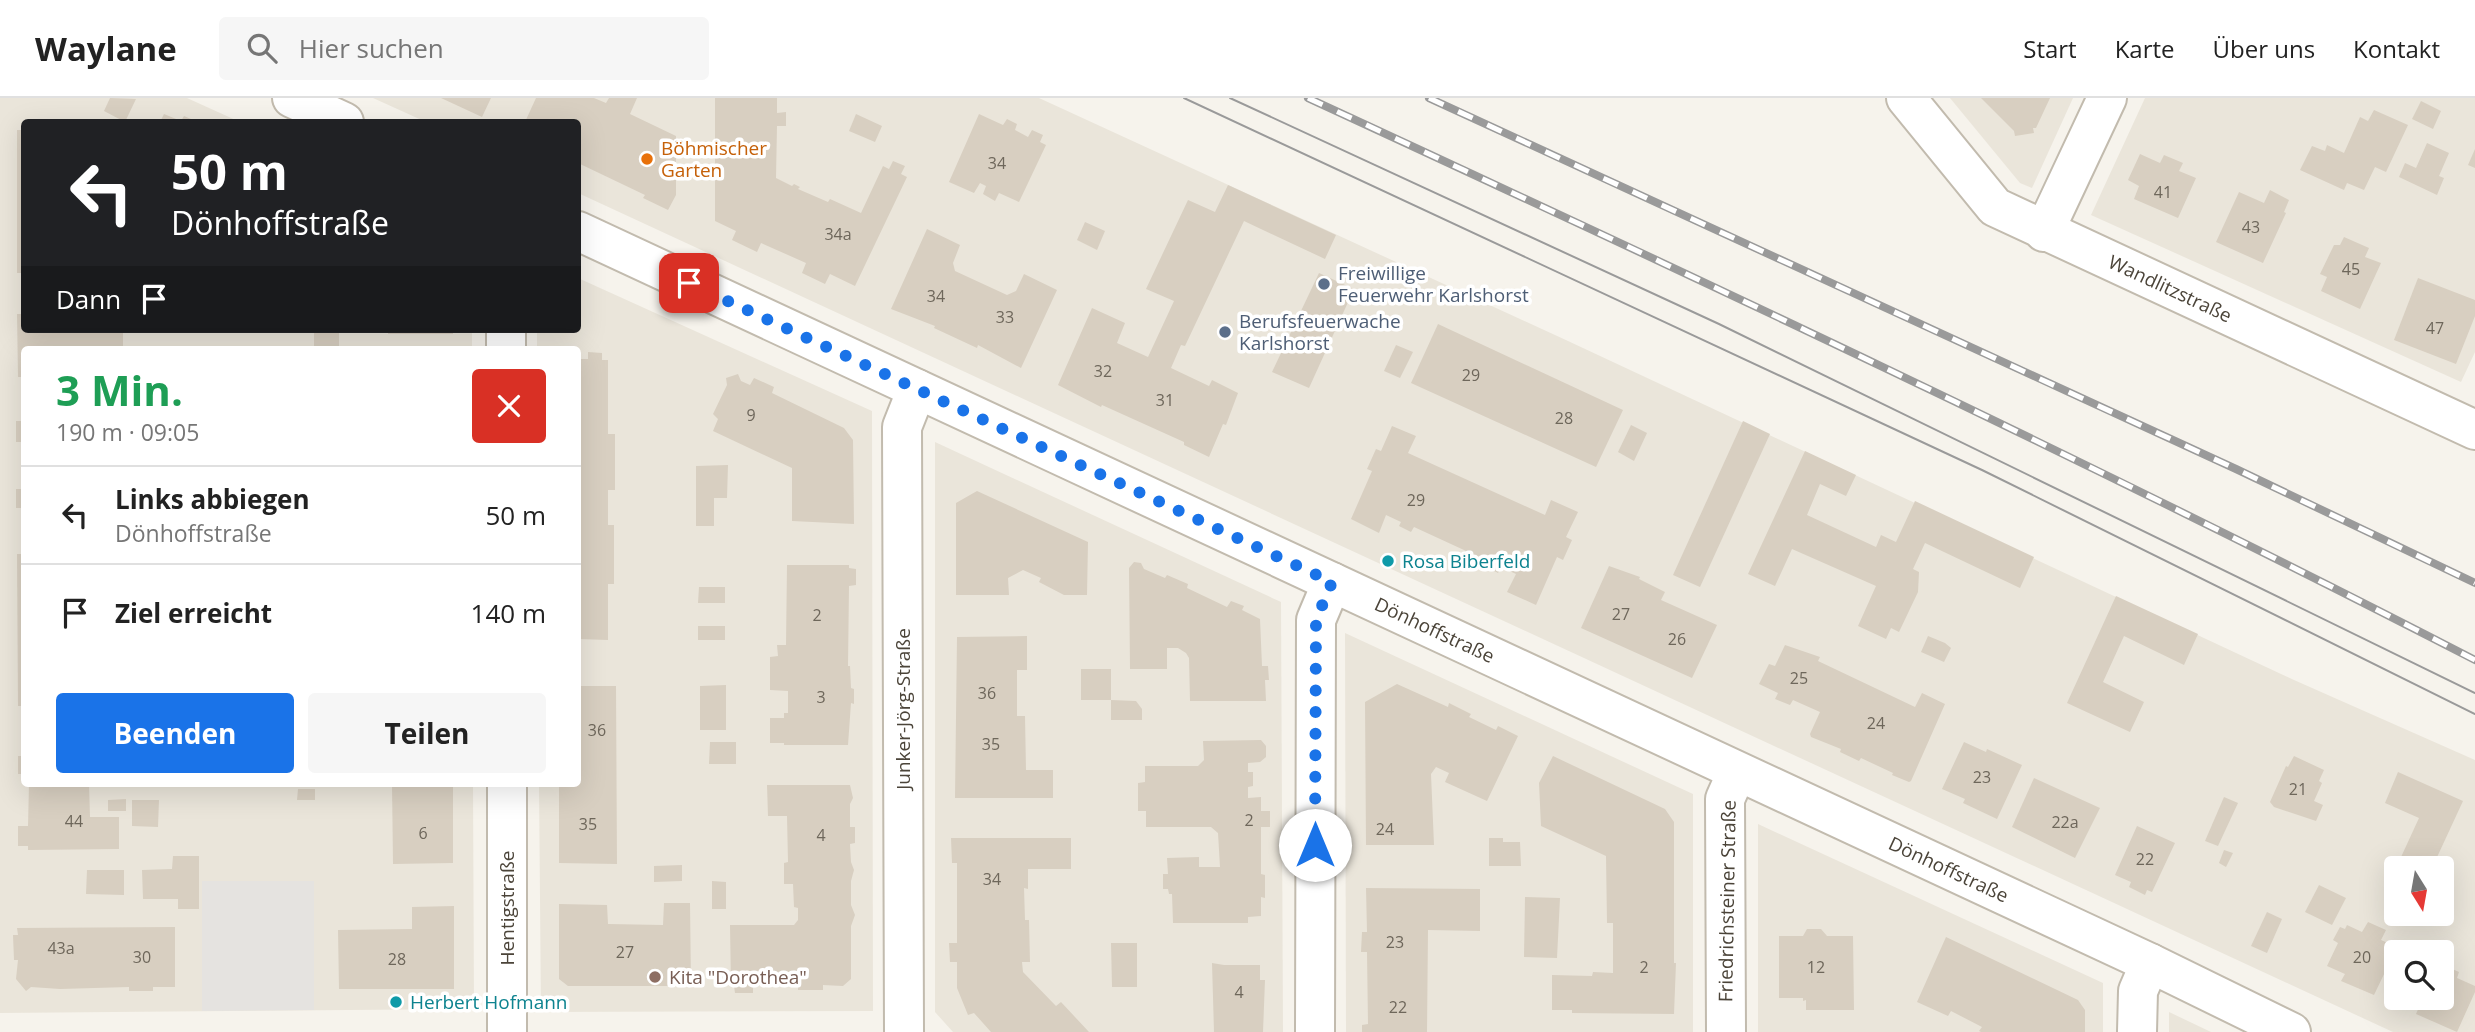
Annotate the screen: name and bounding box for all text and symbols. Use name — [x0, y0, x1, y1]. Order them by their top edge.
search box — [219, 17, 709, 80]
text: Waylane — [35, 26, 177, 71]
icon: search — [243, 29, 281, 67]
text: Hier suchen — [299, 30, 444, 66]
text: Start — [2023, 32, 2077, 65]
text: Karte — [2115, 32, 2175, 65]
text: Über uns — [2213, 32, 2315, 65]
text: Kontakt — [2353, 32, 2440, 65]
place label: Böhmischer Garten — [661, 135, 767, 183]
text: 50 m — [171, 138, 288, 204]
icon: left — [56, 147, 147, 238]
marker: Böhmischer Garten — [639, 151, 655, 167]
house number: 34 — [988, 152, 1006, 174]
house number: 41 — [2154, 181, 2172, 203]
text: Dönhoffstraße — [171, 201, 389, 244]
house number: 43 — [2242, 216, 2260, 238]
house number: 34a — [824, 223, 852, 245]
street label: Wandlitzstraße — [2104, 249, 2236, 328]
pin — [659, 253, 719, 313]
house number: 45 — [2342, 258, 2360, 280]
place label: Freiwillige Feuerwehr Karlshorst — [1338, 260, 1529, 308]
icon: arrive — [670, 264, 708, 302]
marker: Freiwillige Feuerwehr Karlshorst — [1316, 276, 1332, 292]
icon: arrive — [135, 280, 173, 318]
text: Dann — [56, 281, 121, 317]
house number: 34 — [927, 285, 945, 307]
house number: 33 — [996, 306, 1014, 328]
place label: Berufsfeuerwache Karlshorst — [1239, 308, 1401, 356]
house number: 47 — [2426, 317, 2444, 339]
marker: Berufsfeuerwache Karlshorst — [1217, 324, 1233, 340]
house number: 32 — [1094, 360, 1112, 382]
text: 3 Min. — [56, 361, 183, 418]
house number: 29 — [1462, 364, 1480, 386]
button: close — [472, 369, 546, 443]
house number: 31 — [1156, 389, 1174, 411]
house number: 9 — [746, 404, 756, 426]
house number: 28 — [1555, 407, 1573, 429]
text: 190 m · 09:05 — [56, 416, 199, 448]
text: Links abbiegen — [115, 481, 310, 517]
house number: 29 — [1407, 489, 1425, 511]
icon: left — [56, 496, 94, 534]
text: 50 m — [485, 497, 546, 533]
text: Dönhoffstraße — [115, 517, 272, 549]
place label: Rosa Biberfeld — [1402, 548, 1530, 574]
marker: Rosa Biberfeld — [1380, 553, 1396, 569]
street label: Dönhoffstraße — [1371, 591, 1499, 669]
icon: arrive — [56, 594, 94, 632]
text: Ziel erreicht — [115, 595, 272, 631]
text: 140 m — [471, 595, 546, 631]
house number: 27 — [1612, 603, 1630, 625]
house number: 2 — [812, 604, 822, 626]
street label: Junker-Jörg-Straße — [890, 628, 916, 792]
house number: 26 — [1668, 628, 1686, 650]
house number: 25 — [1790, 667, 1808, 689]
house number: 36 — [978, 682, 996, 704]
house number: 3 — [816, 686, 826, 708]
button: Beenden — [56, 693, 294, 773]
button: Teilen — [308, 693, 546, 773]
house number: 24 — [1867, 712, 1885, 734]
house number: 36 — [588, 719, 606, 741]
house number: 35 — [982, 733, 1000, 755]
house number: 23 — [1973, 766, 1991, 788]
house number: 21 — [2289, 778, 2307, 800]
street label: Friedrichsteiner Straße — [1712, 800, 1742, 1002]
position arrow — [1278, 808, 1352, 882]
house number: 2 — [1244, 809, 1254, 831]
house number: 44 — [65, 810, 83, 832]
house number: 22a — [2051, 811, 2079, 833]
house number: 35 — [579, 813, 597, 835]
house number: 24 — [1376, 818, 1394, 840]
house number: 6 — [418, 822, 428, 844]
house number: 4 — [816, 824, 826, 846]
street label: Dönhoffstraße — [1885, 830, 2013, 908]
house number: 22 — [2136, 848, 2154, 870]
street label: Hentigstraße — [494, 851, 520, 965]
north arrow — [2384, 856, 2454, 926]
map controls — [2384, 856, 2454, 1010]
house number: 34 — [983, 868, 1001, 890]
house number: 23 — [1386, 931, 1404, 953]
house number: 43a — [47, 937, 75, 959]
button: search — [2384, 940, 2454, 1010]
house number: 27 — [616, 941, 634, 963]
house number: 30 — [133, 946, 151, 968]
house number: 20 — [2353, 946, 2371, 968]
house number: 28 — [388, 948, 406, 970]
house number: 2 — [1639, 956, 1649, 978]
house number: 12 — [1807, 956, 1825, 978]
place label: Kita "Dorothea" — [669, 964, 807, 990]
marker: Kita "Dorothea" — [647, 969, 663, 985]
house number: 4 — [1234, 981, 1244, 1003]
place label: Herbert Hofmann — [410, 989, 568, 1015]
marker: Herbert Hofmann — [388, 994, 404, 1010]
house number: 22 — [1389, 996, 1407, 1018]

